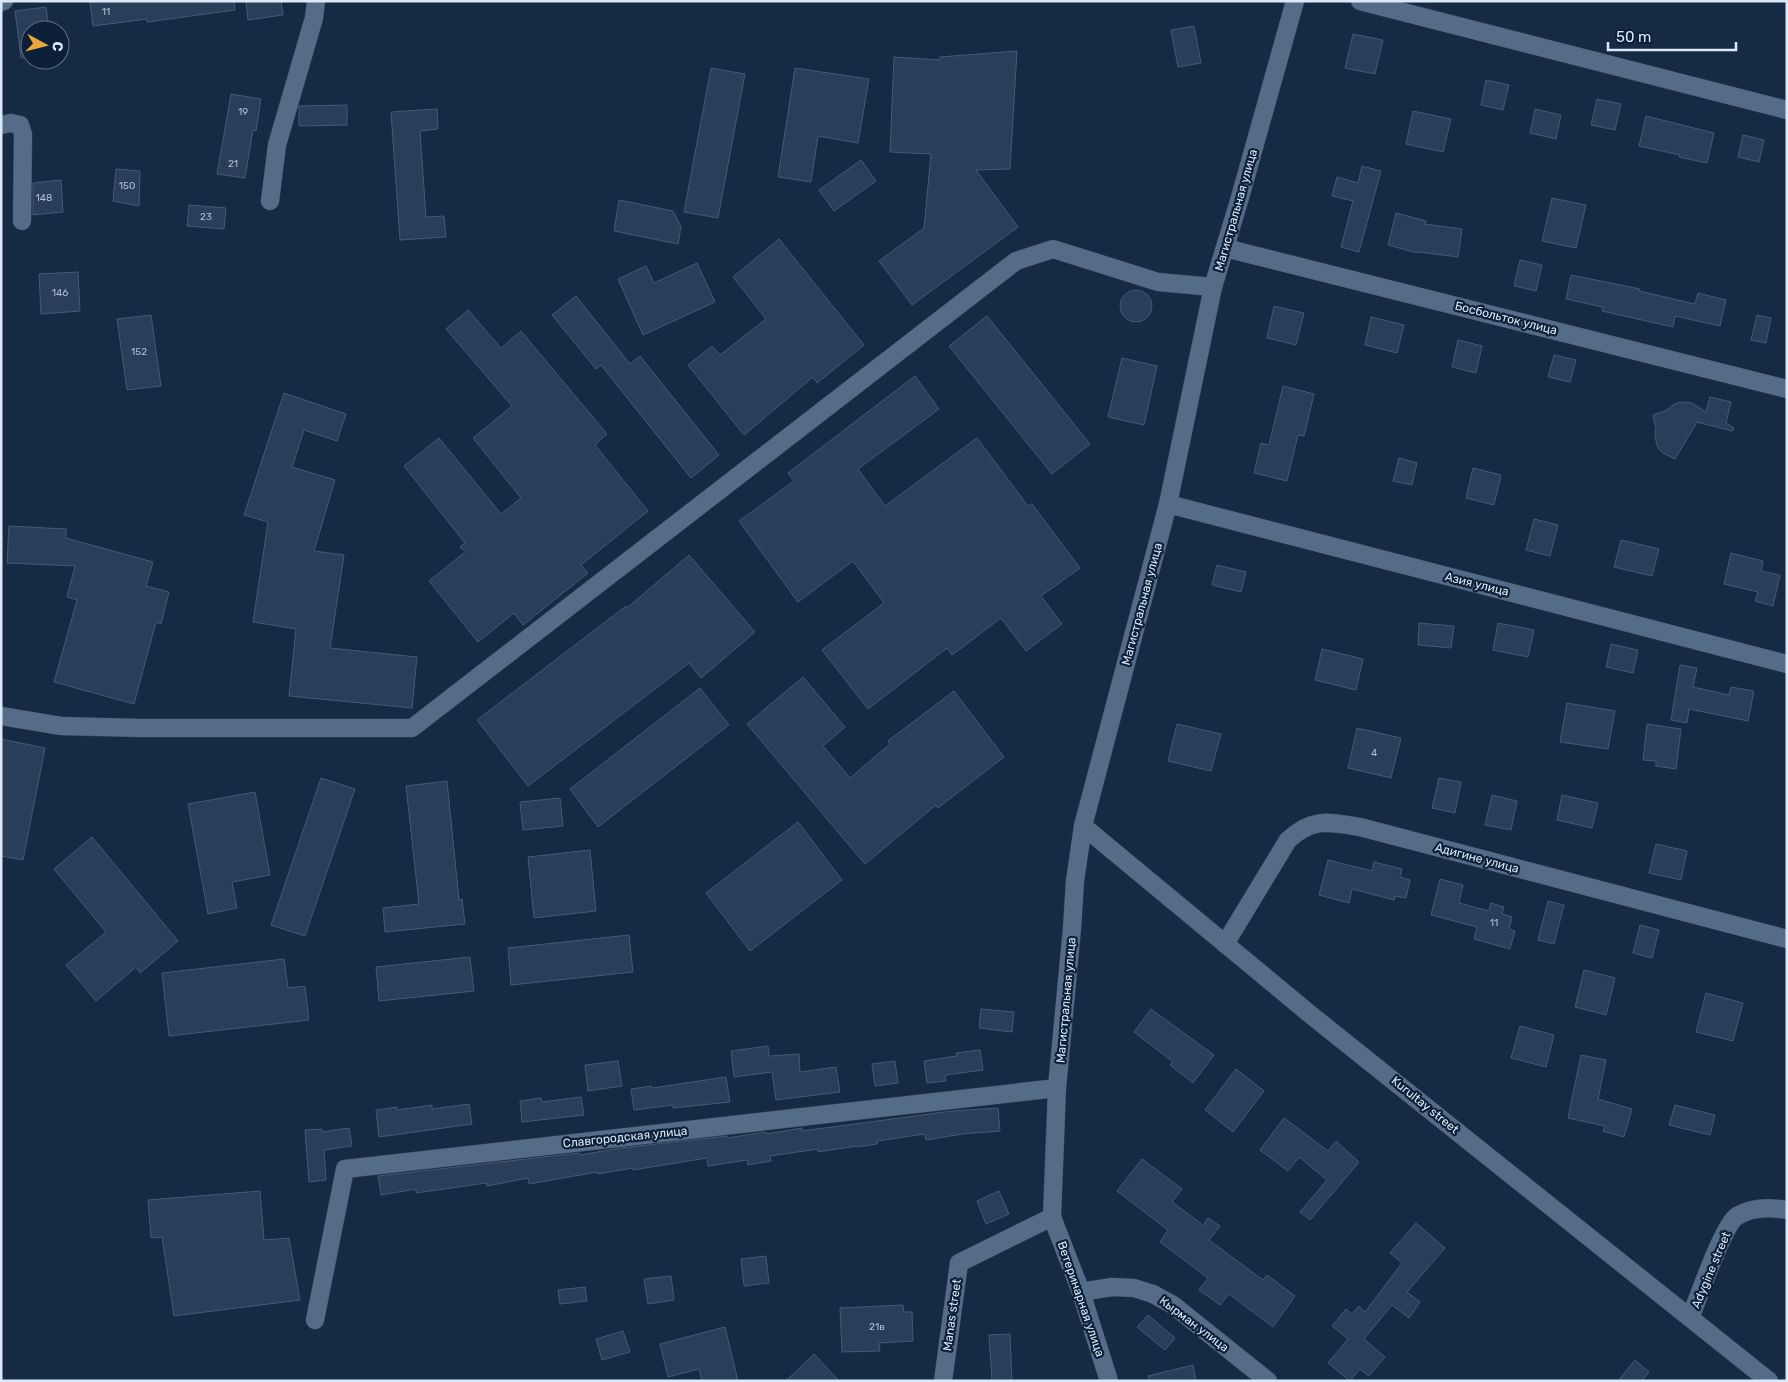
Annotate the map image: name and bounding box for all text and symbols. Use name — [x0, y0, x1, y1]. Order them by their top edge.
house number: 11 — [102, 6, 110, 18]
north arrow — [20, 20, 70, 70]
scale bar — [1608, 20, 1736, 52]
text: 50 m — [1616, 28, 1651, 46]
text: С — [48, 41, 66, 53]
house number: 19 — [238, 106, 248, 118]
street label: Магистральная улица — [1212, 147, 1260, 273]
house number: 21 — [228, 158, 238, 170]
house number: 150 — [119, 180, 135, 192]
house number: 148 — [36, 192, 52, 204]
house number: 23 — [200, 211, 212, 223]
house number: 146 — [52, 287, 68, 299]
street label: Босбольток улица — [1453, 299, 1559, 337]
house number: 152 — [131, 346, 147, 358]
street label: Магистральная улица — [1119, 541, 1165, 667]
street label: Азия улица — [1444, 569, 1510, 599]
house number: 4 — [1371, 747, 1377, 759]
street label: Адигине улица — [1433, 840, 1521, 876]
house number: 11 — [1490, 917, 1498, 929]
street label: Магистральная улица — [1054, 937, 1078, 1063]
street label: Kurultay street — [1388, 1074, 1462, 1137]
street label: Славгородская улица — [562, 1123, 688, 1151]
street label: Adygine street — [1689, 1229, 1734, 1310]
street label: Ветеринарная улица — [1055, 1239, 1107, 1359]
street label: Manas street — [940, 1278, 964, 1352]
street label: Кырман улица — [1157, 1293, 1231, 1355]
house number: 21в — [869, 1321, 885, 1333]

